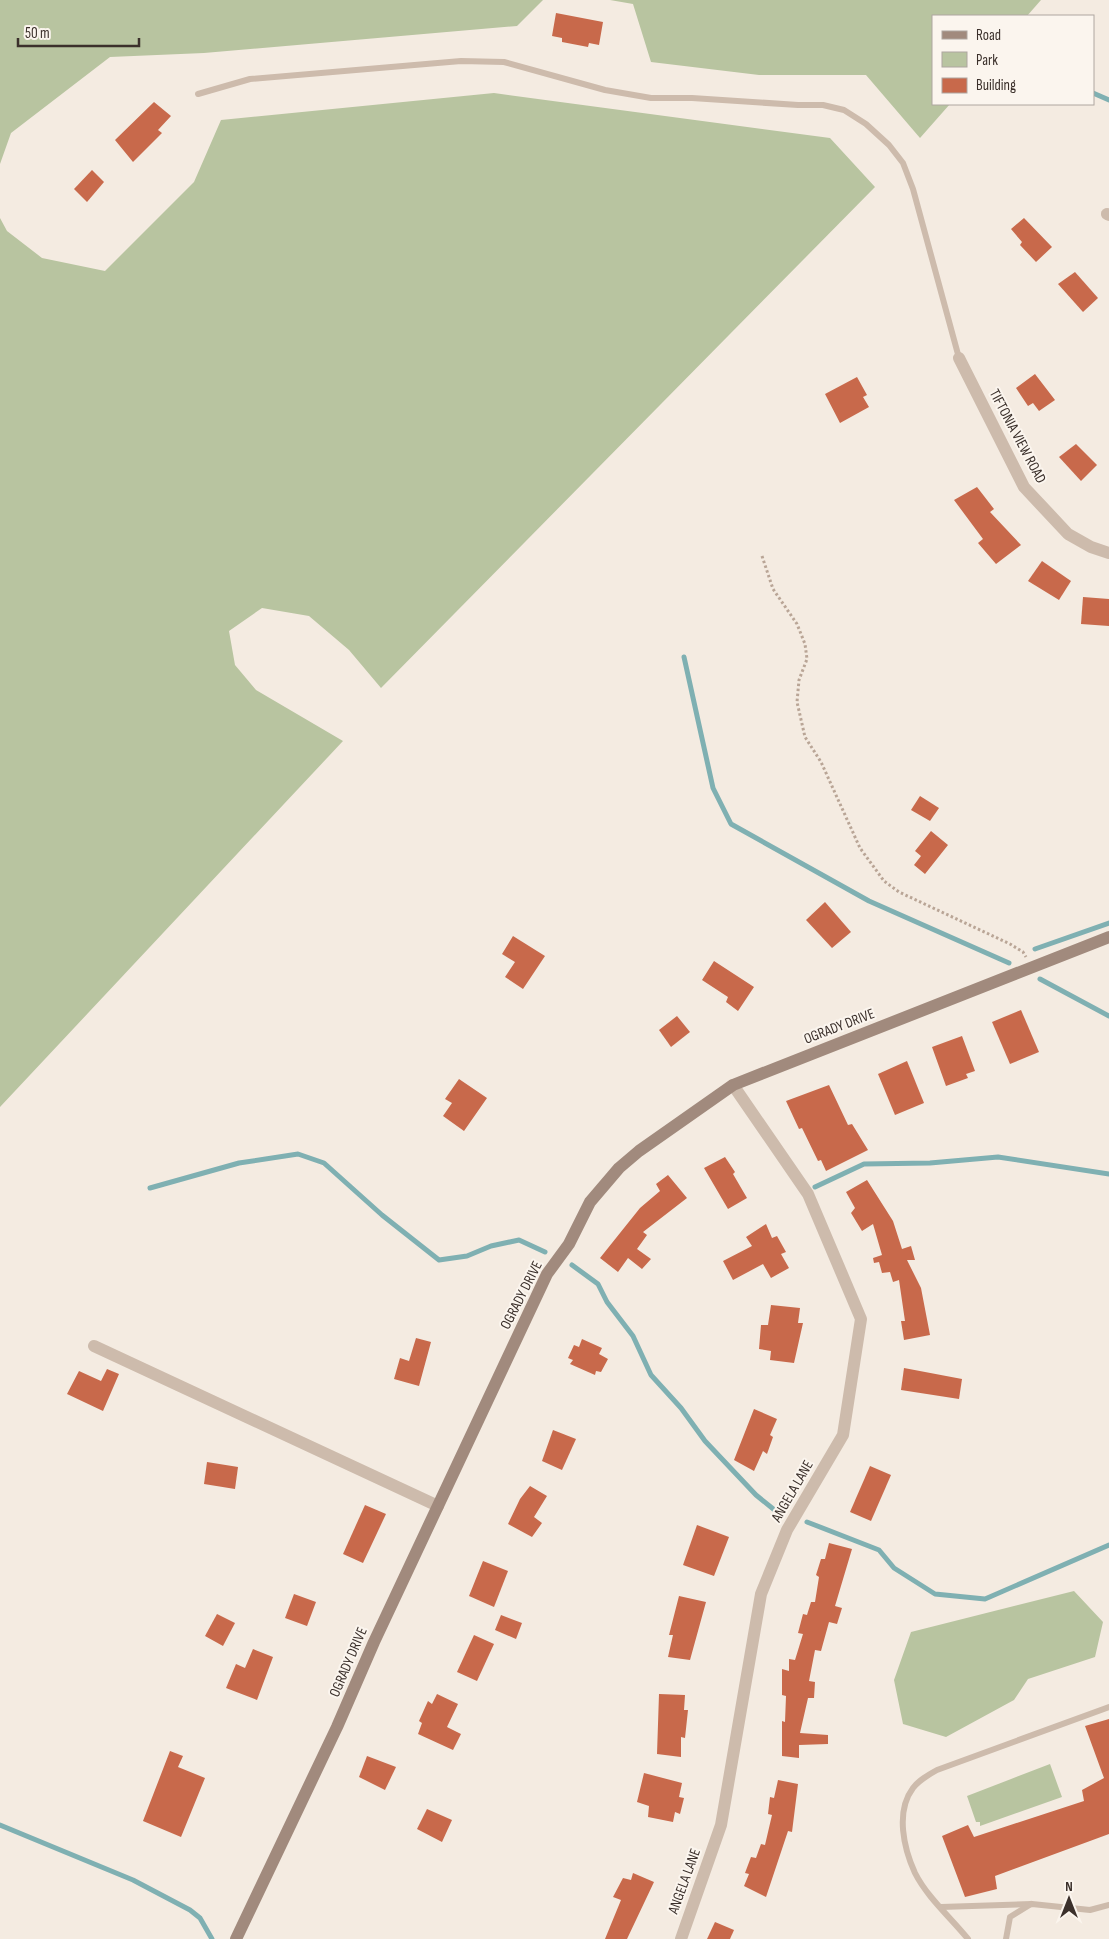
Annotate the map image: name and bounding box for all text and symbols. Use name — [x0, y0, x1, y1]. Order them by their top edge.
scale bar — [18, 15, 139, 47]
legend — [932, 15, 1094, 105]
text: 50 m — [25, 24, 50, 43]
text: Road — [976, 26, 1001, 45]
text: Park — [976, 51, 998, 70]
text: Building — [976, 76, 1016, 95]
street label: TIFTONIA VIEW ROAD — [985, 386, 1050, 487]
street label: OGRADY DRIVE — [801, 1004, 877, 1049]
street label: OGRADY DRIVE — [496, 1258, 547, 1333]
street label: ANGELA LANE — [767, 1457, 818, 1526]
street label: OGRADY DRIVE — [325, 1624, 372, 1700]
street label: ANGELA LANE — [664, 1846, 705, 1917]
north arrow — [1044, 1874, 1094, 1924]
text: N — [1065, 1878, 1073, 1895]

